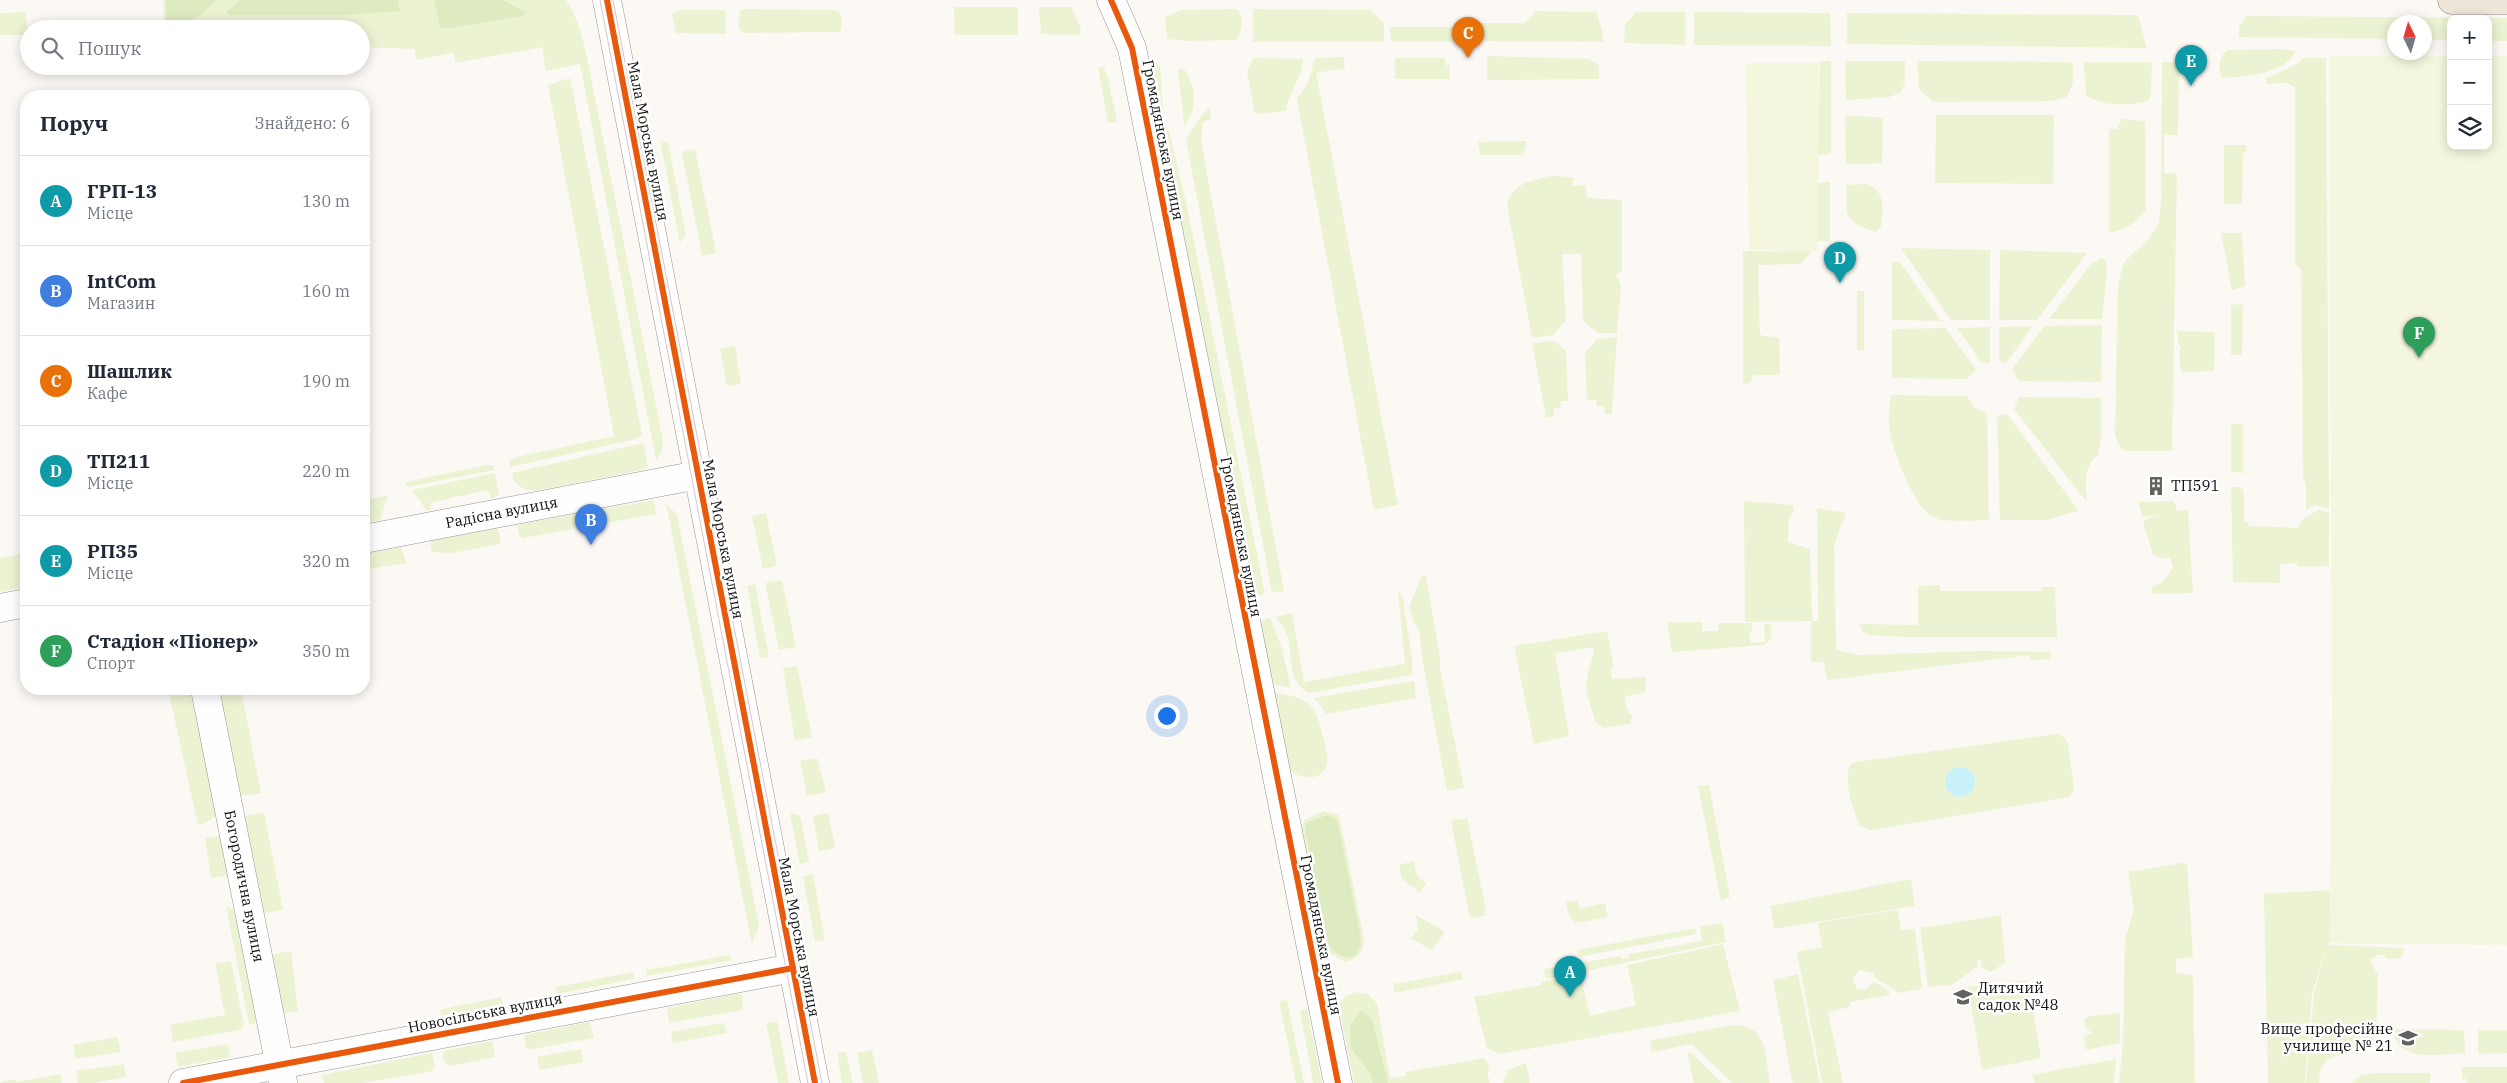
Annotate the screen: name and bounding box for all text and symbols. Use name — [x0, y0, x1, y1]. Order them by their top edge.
north arrow — [2387, 15, 2432, 60]
map controls — [2447, 15, 2492, 150]
button: + — [2447, 15, 2492, 60]
pin: C — [1452, 17, 1484, 58]
search box — [20, 20, 370, 75]
icon: search — [38, 34, 66, 62]
text: Пошук — [78, 36, 141, 60]
pin: E — [2175, 45, 2207, 86]
street label: Громадянська вулиця — [1139, 58, 1188, 222]
street label: Мала Морська вулиця — [624, 59, 673, 222]
button: − — [2447, 60, 2492, 105]
button: layers — [2447, 105, 2492, 150]
text: Поруч — [40, 109, 108, 137]
text: Знайдено: 6 — [255, 113, 350, 133]
text: ГРП-13 — [87, 179, 157, 203]
text: A — [50, 191, 62, 211]
text: 130 m — [302, 191, 350, 211]
text: Місце — [87, 203, 133, 223]
pin: D — [1824, 242, 1856, 283]
text: IntCom — [87, 269, 156, 293]
text: B — [50, 281, 62, 301]
text: 160 m — [302, 281, 350, 301]
text: Магазин — [87, 293, 155, 313]
pin: F — [2403, 317, 2435, 358]
text: Шашлик — [87, 359, 172, 383]
text: C — [51, 371, 61, 391]
text: 190 m — [302, 371, 350, 391]
text: Кафе — [87, 383, 128, 403]
text: ТП211 — [87, 449, 150, 473]
street label: Громадянська вулиця — [1217, 455, 1266, 619]
street label: Мала Морська вулиця — [699, 457, 748, 620]
text: D — [50, 461, 62, 481]
text: 220 m — [302, 461, 350, 481]
text: Місце — [87, 473, 133, 493]
building icon: ТП591 — [2145, 475, 2167, 497]
place label: ТП591 — [2171, 476, 2220, 495]
street label: Радісна вулиця — [444, 492, 559, 532]
pin: B — [575, 504, 607, 545]
text: РП35 — [87, 539, 138, 563]
text: E — [51, 551, 61, 571]
text: 320 m — [302, 551, 350, 571]
text: Місце — [87, 563, 133, 583]
text: Стадіон «Піонер» — [87, 629, 258, 653]
text: F — [51, 641, 61, 661]
text: 350 m — [302, 641, 350, 661]
text: Спорт — [87, 653, 135, 673]
your location — [1154, 703, 1180, 729]
street label: Богородична вулиця — [220, 808, 269, 964]
street label: Громадянська вулиця — [1297, 853, 1346, 1017]
street label: Мала Морська вулиця — [775, 855, 824, 1018]
pin: A — [1554, 956, 1586, 997]
place label: Дитячий садок №48 — [1978, 978, 2058, 1014]
school or university icon: Дитячий садок №48 — [1952, 986, 1974, 1008]
street label: Новосільська вулиця — [406, 988, 564, 1037]
place label: Вище професійне училище № 21 — [2260, 1019, 2393, 1055]
school or university icon: Вище професійне училище № 21 — [2397, 1027, 2419, 1049]

